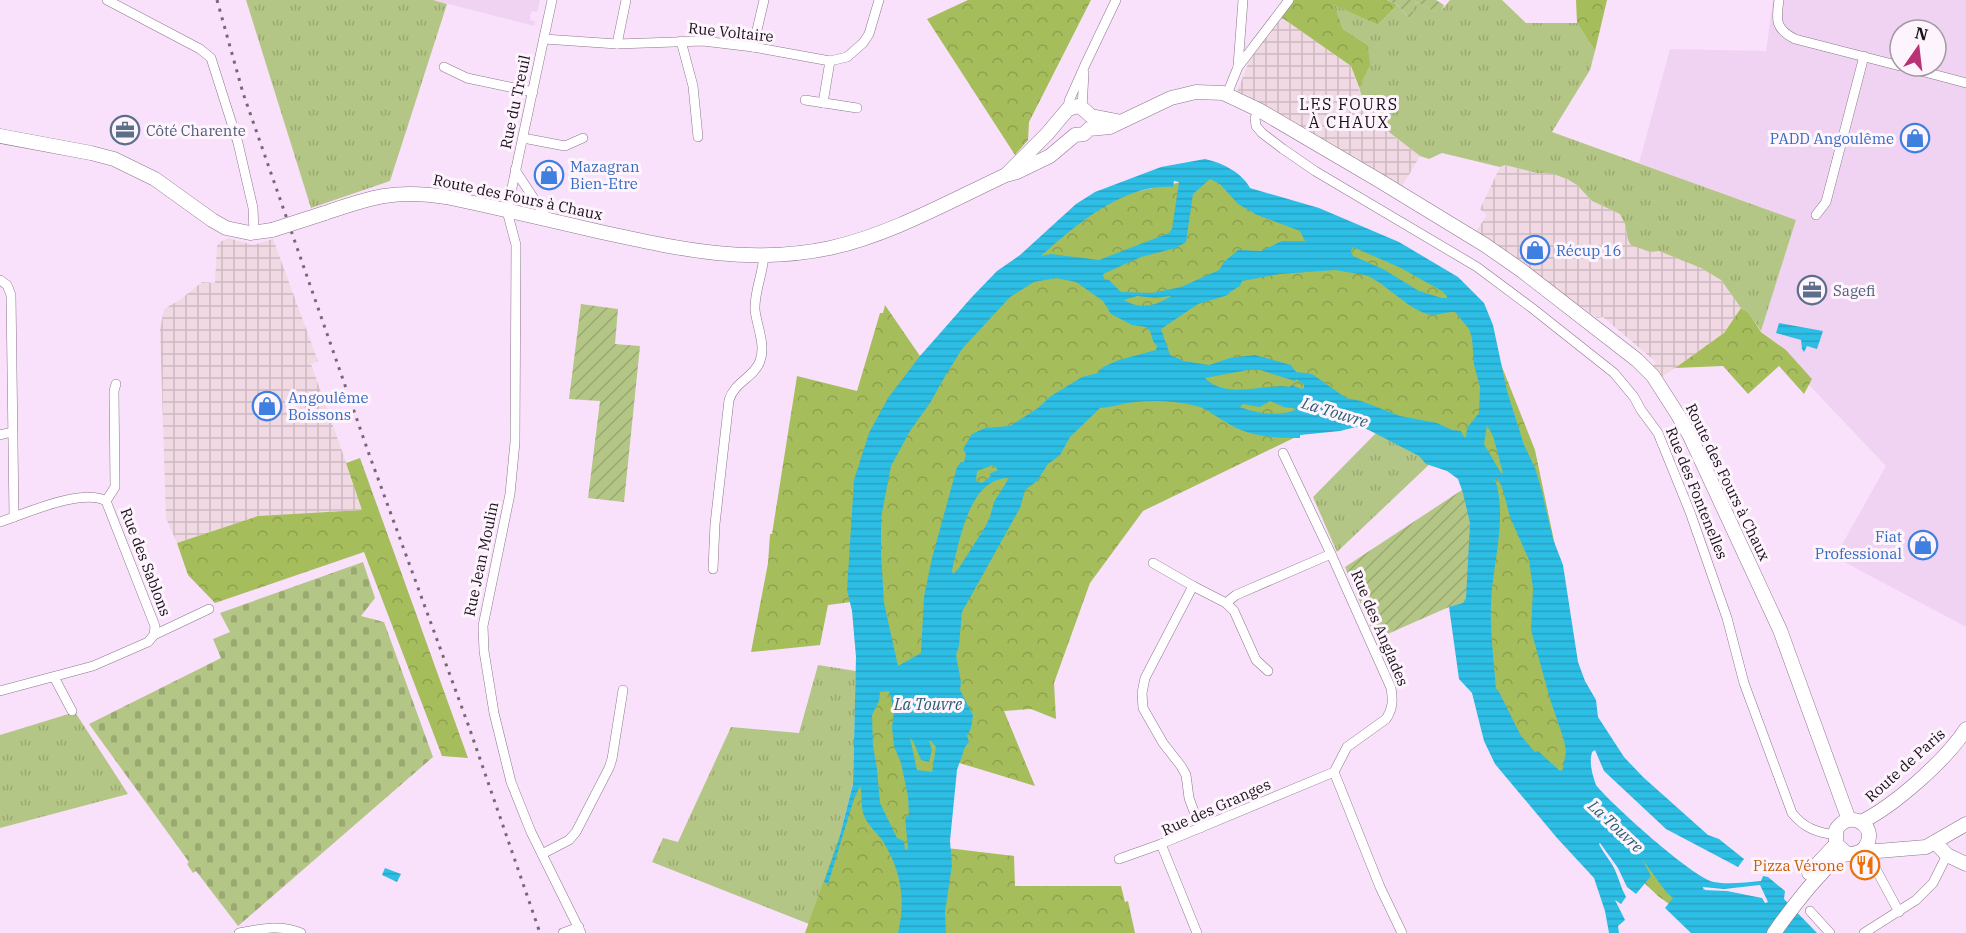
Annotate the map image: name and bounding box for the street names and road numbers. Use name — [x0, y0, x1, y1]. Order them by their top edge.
street label: Rue Voltaire — [687, 18, 775, 46]
street label: Rue du Treuil — [496, 53, 534, 151]
street label: Route des Fours à Chaux — [431, 170, 605, 224]
street label: Route des Fours à Chaux — [1682, 400, 1774, 564]
street label: Rue des Fontenelles — [1662, 424, 1732, 562]
street label: Rue Jean Moulin — [460, 500, 502, 618]
street label: Rue des Sablons — [117, 505, 175, 619]
street label: Rue des Anglades — [1347, 567, 1413, 689]
street label: Route de Paris — [1861, 724, 1949, 806]
street label: Rue des Granges — [1158, 774, 1274, 840]

